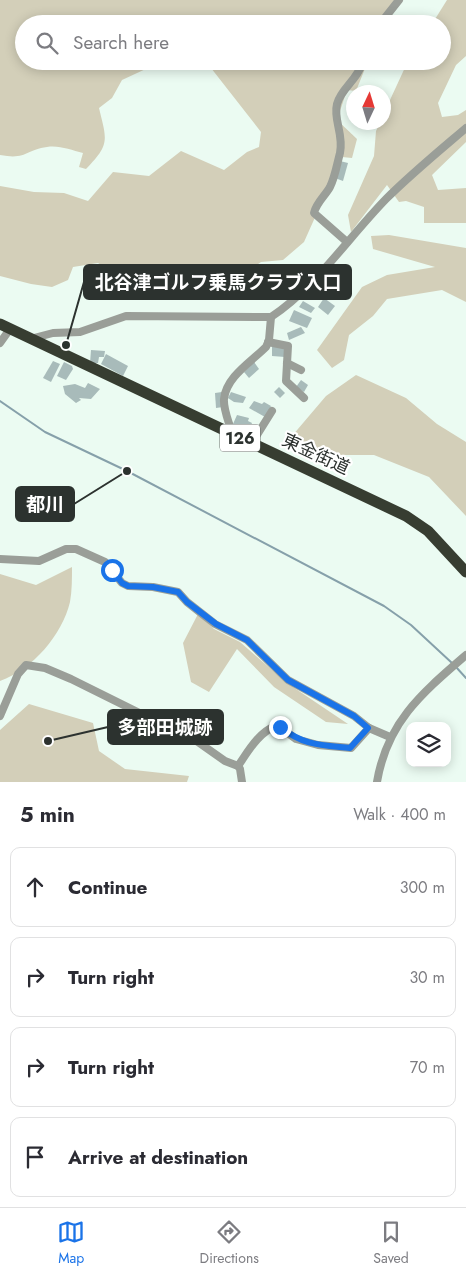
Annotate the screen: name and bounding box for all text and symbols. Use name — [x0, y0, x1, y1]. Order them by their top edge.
search box — [15, 15, 451, 70]
icon: search — [33, 29, 61, 57]
text: Search here — [73, 29, 169, 56]
north arrow — [346, 85, 391, 130]
callout: 北谷津ゴルフ乗馬クラブ入口 — [84, 265, 351, 299]
text: 北谷津ゴルフ乗馬クラブ入口 — [94, 269, 342, 296]
road number: 126 — [220, 424, 260, 452]
street label: 東金街道 — [278, 427, 354, 481]
callout: 都川 — [16, 487, 74, 521]
text: 都川 — [26, 491, 64, 518]
route start — [101, 559, 124, 582]
callout: 多部田城跡 — [108, 710, 223, 744]
text: 多部田城跡 — [117, 714, 213, 741]
route end — [269, 716, 292, 739]
map controls — [406, 722, 451, 767]
button: layers — [406, 722, 451, 767]
text: 5 min — [20, 800, 75, 830]
text: Walk · 400 m — [353, 803, 446, 826]
icon: ahead — [21, 873, 49, 901]
text: Continue — [68, 874, 147, 901]
text: 300 m — [400, 876, 445, 899]
icon: right — [21, 963, 49, 991]
text: Turn right — [68, 964, 154, 991]
text: 30 m — [409, 966, 445, 989]
icon: right — [21, 1053, 49, 1081]
text: Turn right — [68, 1054, 154, 1081]
text: 70 m — [410, 1056, 445, 1079]
icon: arrive — [21, 1143, 49, 1171]
text: Arrive at destination — [68, 1144, 248, 1171]
tab: Map — [57, 1218, 85, 1268]
tab: Directions — [200, 1218, 259, 1268]
tab: Saved — [373, 1218, 409, 1268]

